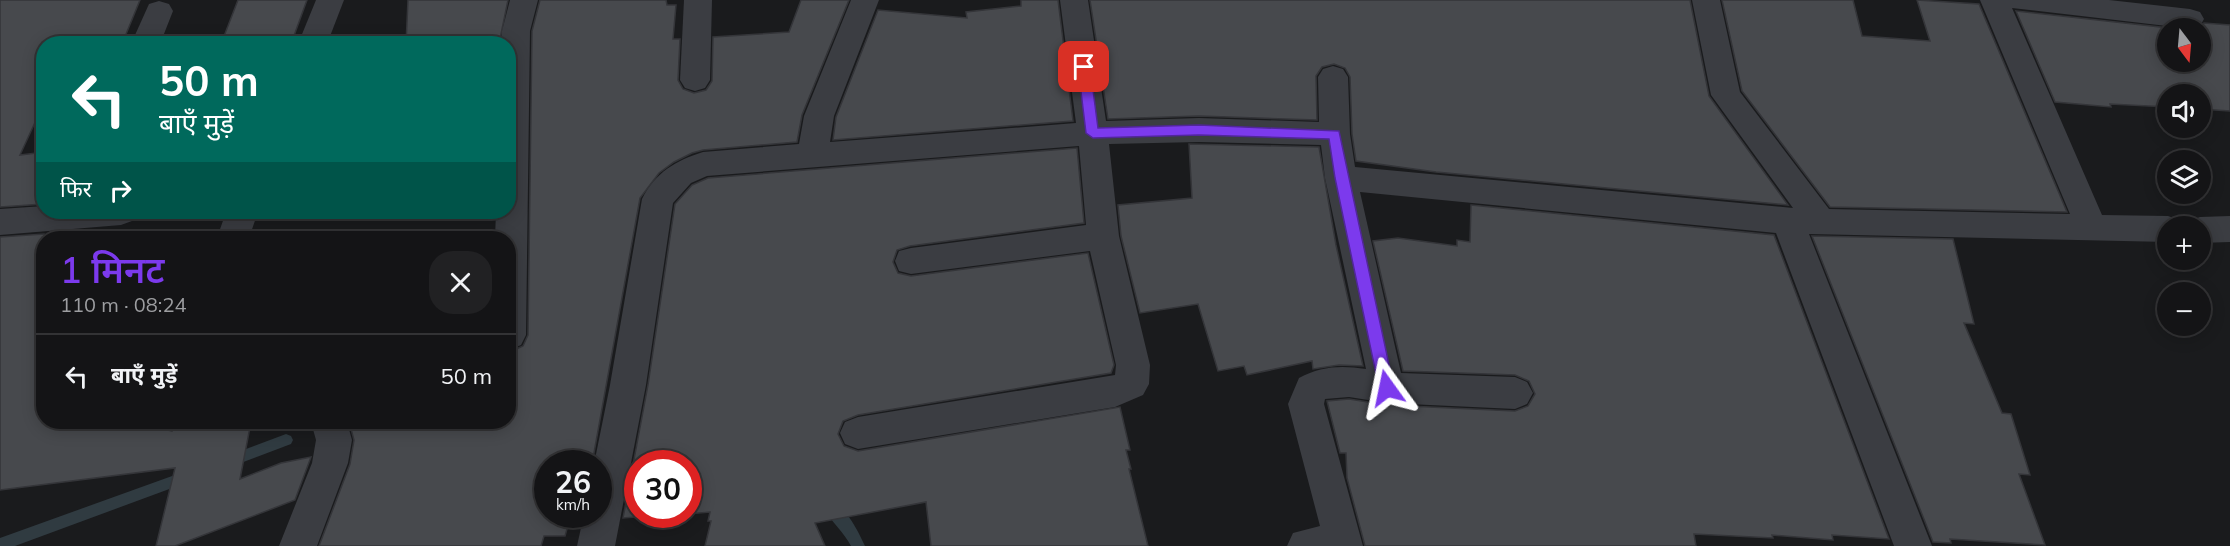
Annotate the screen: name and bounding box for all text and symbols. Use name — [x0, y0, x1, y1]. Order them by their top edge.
north arrow — [2157, 18, 2211, 72]
map controls — [2157, 18, 2211, 336]
pin — [1058, 41, 1109, 92]
icon: arrive — [1067, 50, 1100, 83]
text: 50 m — [159, 54, 259, 107]
icon: left — [60, 60, 138, 138]
button: sound — [2157, 84, 2211, 138]
text: बाएँ मुड़ें — [159, 106, 234, 140]
button: layers — [2157, 150, 2211, 204]
icon: right — [104, 174, 137, 207]
text: फिर — [60, 175, 92, 203]
button: + — [2157, 216, 2211, 270]
text: 1 मिनट — [60, 247, 164, 292]
button: close — [429, 251, 492, 314]
button: − — [2157, 282, 2211, 336]
text: 110 m · 08:24 — [60, 292, 186, 317]
position arrow — [1355, 356, 1419, 420]
icon: left — [60, 360, 93, 393]
text: बाएँ मुड़ें — [111, 361, 177, 389]
text: 50 m — [441, 362, 492, 390]
speed limit sign: 30 — [624, 450, 702, 528]
text: 26 — [555, 463, 591, 501]
text: km/h — [556, 495, 590, 514]

